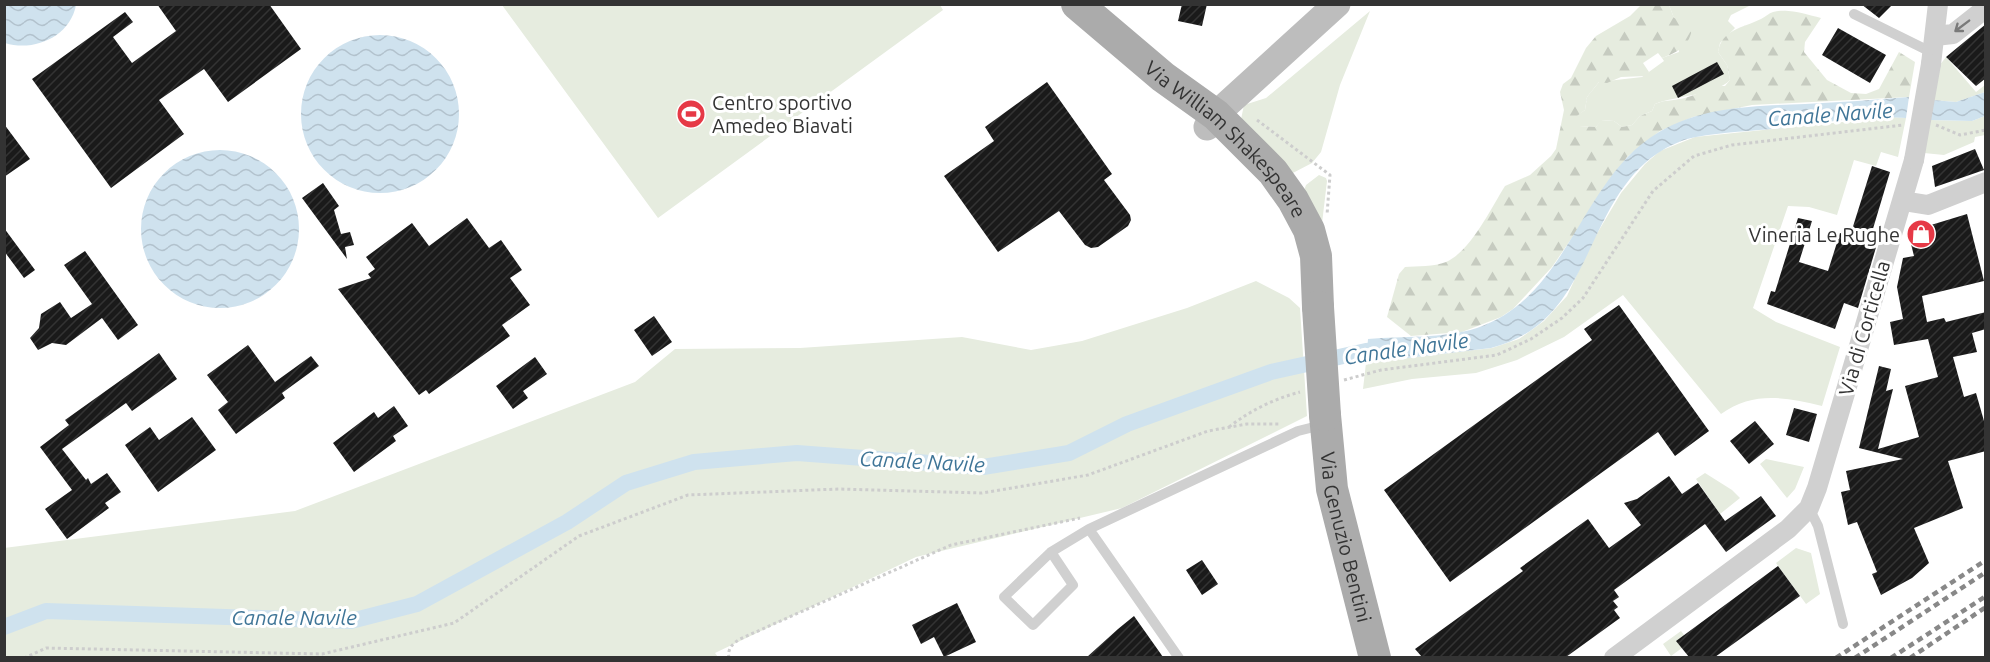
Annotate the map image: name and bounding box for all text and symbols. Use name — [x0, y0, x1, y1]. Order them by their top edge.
one-way arrow — [1955, 20, 1971, 33]
street label: Via William Shakespeare — [1141, 56, 1312, 221]
place label: Centro sportivo Amedeo Biavati — [712, 91, 853, 137]
sports icon: Centro sportivo Amedeo Biavati — [675, 98, 707, 130]
water label: Canale Navile — [1767, 98, 1894, 130]
shop icon: Vineria Le Rughe — [1905, 218, 1937, 250]
place label: Vineria Le Rughe — [1748, 223, 1900, 246]
street label: Via di Corticella — [1834, 258, 1894, 398]
water label: Canale Navile — [1342, 327, 1470, 369]
water label: Canale Navile — [859, 446, 986, 476]
street label: Via Genuzio Bentini — [1317, 450, 1377, 625]
water label: Canale Navile — [231, 605, 357, 629]

